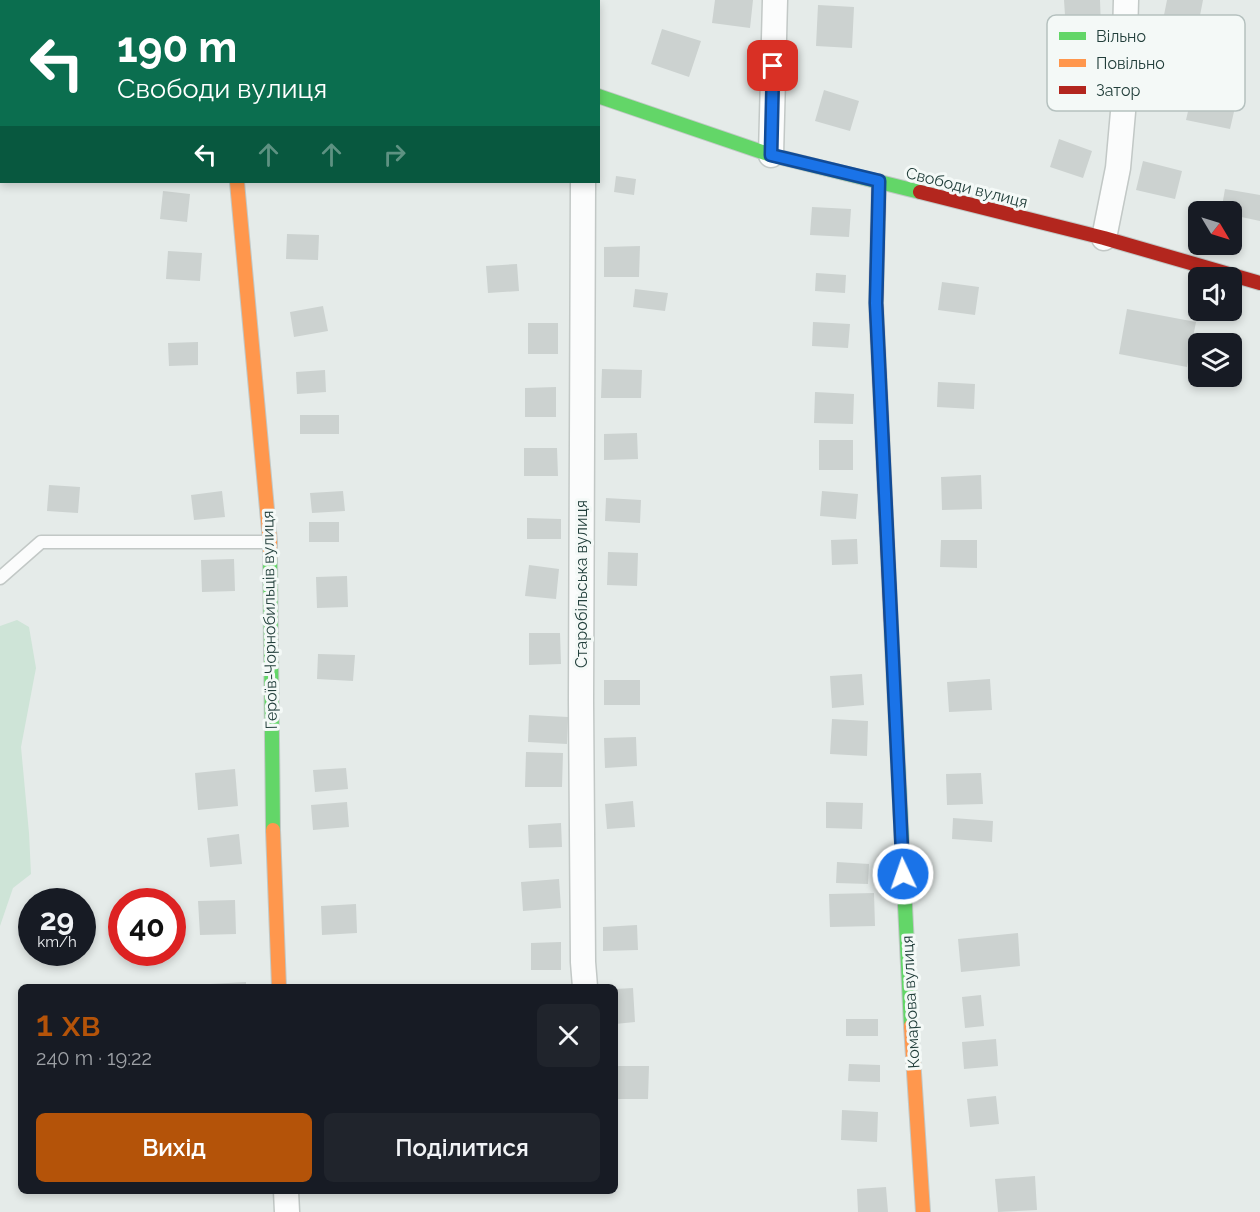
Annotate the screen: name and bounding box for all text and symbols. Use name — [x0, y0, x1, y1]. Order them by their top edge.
legend — [1047, 15, 1245, 111]
text: 190 m — [117, 23, 237, 72]
icon: left — [18, 24, 96, 102]
text: Вільно — [1096, 27, 1146, 46]
pin — [747, 40, 798, 91]
icon: arrive — [756, 49, 789, 82]
text: Повільно — [1096, 54, 1165, 73]
text: Свободи вулиця — [117, 73, 327, 104]
text: Затор — [1096, 81, 1140, 100]
icon: left — [189, 138, 222, 171]
icon: ahead — [252, 138, 285, 171]
icon: ahead — [315, 138, 348, 171]
icon: right — [378, 138, 411, 171]
street label: Свободи вулиця — [904, 163, 1030, 212]
north arrow — [1188, 201, 1242, 255]
map controls — [1188, 201, 1242, 387]
button: sound — [1188, 267, 1242, 321]
button: layers — [1188, 333, 1242, 387]
street label: Старобільська вулиця — [572, 500, 591, 668]
street label: Героїв-Чорнобильців вулиця — [258, 510, 281, 730]
position arrow — [871, 842, 935, 906]
speed limit sign: 40 — [108, 888, 186, 966]
text: 29 — [40, 902, 74, 937]
text: km/h — [37, 933, 77, 951]
street label: Комарова вулиця — [898, 935, 923, 1069]
text: 1 хв — [36, 1002, 101, 1044]
button: close — [537, 1004, 600, 1067]
text: 240 m · 19:22 — [36, 1046, 152, 1070]
button: Вихід — [36, 1113, 312, 1182]
button: Поділитися — [324, 1113, 600, 1182]

